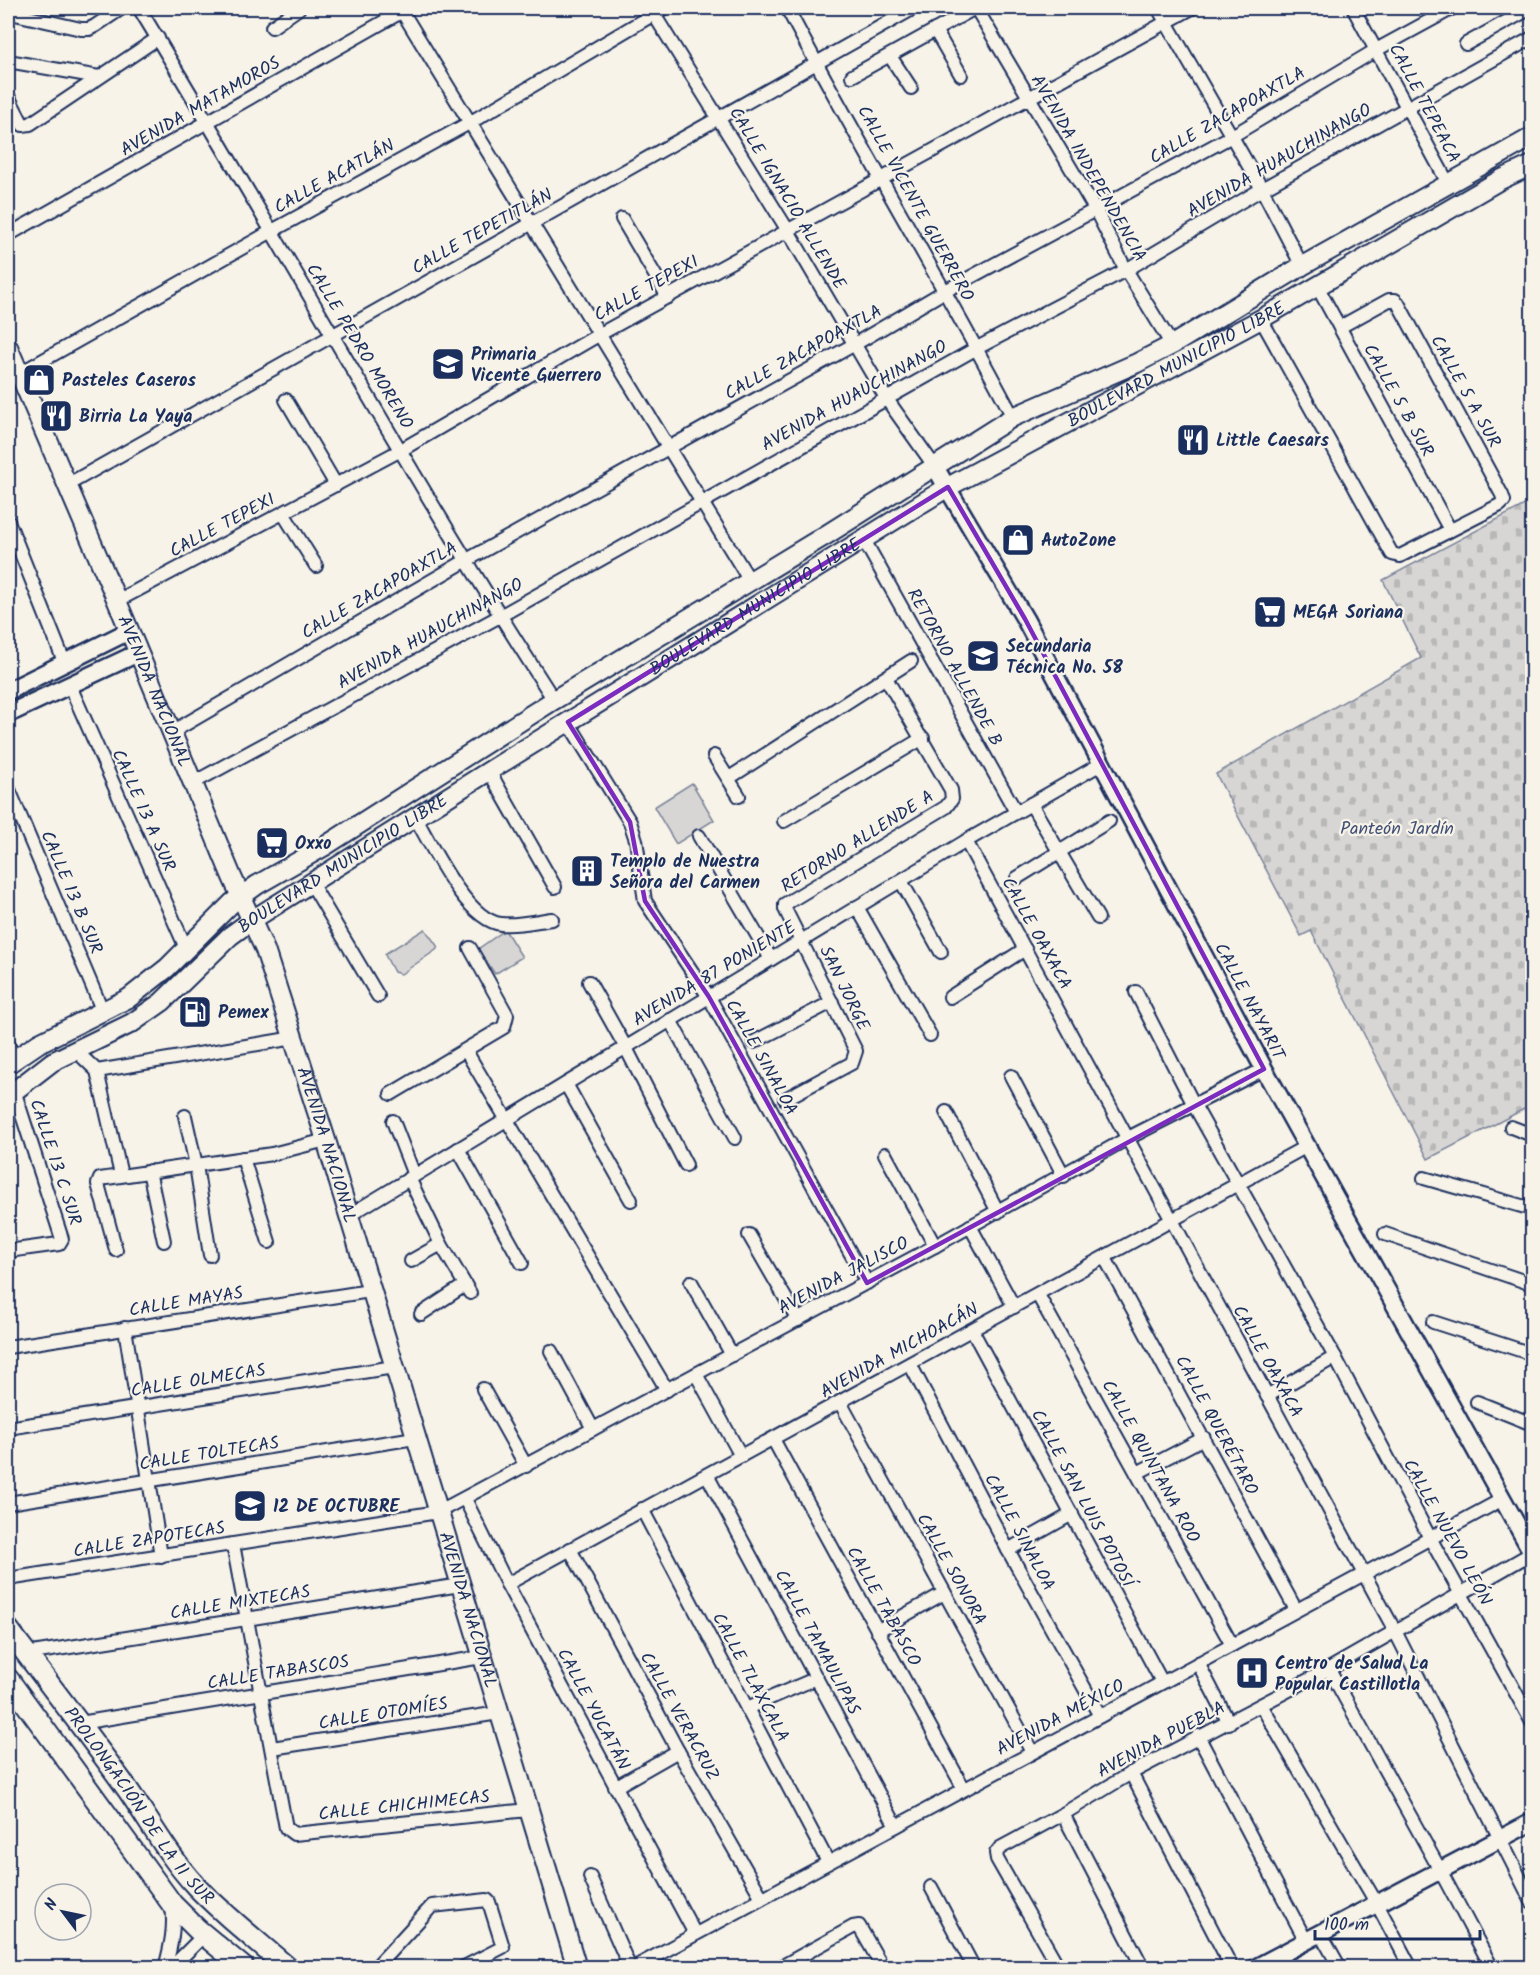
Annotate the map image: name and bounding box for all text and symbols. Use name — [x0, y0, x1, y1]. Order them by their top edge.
street label: CALLE TEPEACA — [1380, 39, 1468, 169]
street label: AVENIDA MATAMOROS — [115, 49, 287, 165]
street label: CALLE ZACAPOAXTLA — [1144, 60, 1311, 173]
street label: AVENIDA INDEPENDENCIA — [1022, 69, 1153, 268]
street label: AVENIDA HUAUCHINANGO — [1182, 97, 1377, 226]
street label: CALLE VICENTE GUERRERO — [849, 100, 981, 307]
street label: CALLE IGNACIO ALLENDE — [720, 102, 853, 296]
street label: CALLE ACATLÁN — [269, 132, 401, 223]
street label: CALLE TEPETITLÁN — [407, 181, 559, 283]
street label: CALLE TEPEXI — [589, 248, 705, 330]
street label: CALLE PEDRO MORENO — [298, 258, 420, 435]
street label: BOULEVARD MUNICIPIO LIBRE — [1063, 294, 1292, 436]
street label: CALLE ZACAPOAXTLA — [720, 298, 888, 409]
street label: CALLE 5 A SUR — [1422, 330, 1508, 453]
street label: AVENIDA HUAUCHINANGO — [756, 333, 953, 460]
street label: CALLE 5 B SUR — [1355, 339, 1441, 463]
place label: Primaria Vicente Guerrero — [471, 341, 601, 391]
school or university icon: Primaria Vicente Guerrero — [430, 346, 466, 382]
shop icon: Pasteles Caseros — [21, 362, 57, 398]
place label: Pasteles Caseros — [62, 367, 196, 396]
restaurant icon: Birria La Yaya — [38, 398, 74, 434]
place label: Birria La Yaya — [79, 403, 193, 432]
restaurant icon: Little Caesars — [1175, 422, 1211, 458]
place label: Little Caesars — [1216, 427, 1329, 456]
street label: CALLE TEPEXI — [165, 486, 281, 566]
shop icon: AutoZone — [1000, 522, 1036, 558]
place label: AutoZone — [1041, 527, 1116, 556]
street label: BOULEVARD MUNICIPIO LIBRE — [644, 531, 868, 684]
street label: CALLE ZACAPOAXTLA — [296, 535, 463, 648]
street label: AVENIDA HUAUCHINANGO — [332, 571, 529, 698]
street label: RETORNO ALLENDE B — [898, 583, 1009, 752]
supermarket icon: MEGA Soriana — [1252, 594, 1288, 630]
place label: MEGA Soriana — [1293, 599, 1403, 628]
street label: AVENIDA NACIONAL — [109, 611, 198, 772]
place label: Secundaria Técnica No. 58 — [1006, 633, 1123, 683]
school or university icon: Secundaria Técnica No. 58 — [965, 638, 1001, 674]
street label: CALLE 13 A SUR — [103, 745, 183, 876]
street label: RETORNO ALLENDE A — [775, 783, 940, 901]
street label: BOULEVARD MUNICIPIO LIBRE — [232, 787, 455, 942]
park label: Panteón Jardín — [1340, 815, 1454, 844]
supermarket icon: Oxxo — [254, 825, 290, 861]
street label: CALLE 13 B SUR — [32, 826, 110, 959]
place label: Oxxo — [295, 830, 331, 859]
place label: Templo de Nuestra Señora del Carmen — [610, 848, 760, 898]
building icon: Templo de Nuestra Señora del Carmen — [569, 853, 605, 889]
street label: CALLE OAXACA — [993, 872, 1079, 995]
street label: AVENIDA 87 PONIENTE — [627, 914, 803, 1035]
street label: CALLE NAYARIT — [1206, 938, 1292, 1067]
street label: SAN JORGE — [811, 941, 877, 1037]
fuel station icon: Pemex — [177, 994, 213, 1030]
street label: CALLE SINALOA — [717, 994, 805, 1121]
place label: Pemex — [218, 999, 269, 1028]
street label: AVENIDA NACIONAL — [287, 1064, 363, 1227]
street label: CALLE 13 C SUR — [21, 1096, 89, 1229]
street label: AVENIDA JALISCO — [773, 1230, 914, 1323]
street label: CALLE MAYAS — [127, 1279, 246, 1326]
street label: AVENIDA MICHOACÁN — [815, 1296, 984, 1407]
street label: CALLE OAXACA — [1224, 1300, 1310, 1423]
street label: CALLE QUERÉTARO — [1166, 1350, 1265, 1501]
street label: CALLE OLMECAS — [129, 1356, 268, 1406]
street label: CALLE QUINTANA ROO — [1093, 1375, 1207, 1549]
street label: CALLE SAN LUIS POTOSÍ — [1022, 1404, 1142, 1595]
street label: CALLE TOLTECAS — [137, 1429, 282, 1480]
street label: CALLE NUEVO LEÓN — [1394, 1454, 1499, 1611]
street label: CALLE SINALOA — [976, 1469, 1062, 1597]
school or university icon: 12 DE OCTUBRE — [232, 1488, 268, 1524]
place label: 12 DE OCTUBRE — [273, 1493, 400, 1522]
street label: CALLE SONORA — [908, 1508, 994, 1631]
street label: CALLE ZAPOTECAS — [71, 1514, 228, 1567]
street label: AVENIDA NACIONAL — [430, 1528, 504, 1692]
street label: CALLE TABASCO — [838, 1541, 928, 1672]
street label: CALLE TAMAULIPAS — [766, 1565, 868, 1721]
street label: CALLE MIXTECAS — [168, 1578, 313, 1629]
street label: CALLE TLAXCALA — [703, 1608, 796, 1748]
street label: CALLE YUCATÁN — [548, 1643, 637, 1776]
street label: CALLE VERACRUZ — [631, 1647, 726, 1787]
street label: CALLE TABASCOS — [205, 1648, 352, 1699]
place label: Centro de Salud La Popular Castillotla — [1275, 1650, 1428, 1700]
hospital icon: Centro de Salud La Popular Castillotla — [1234, 1655, 1270, 1691]
street label: AVENIDA MÉXICO — [991, 1672, 1130, 1764]
street label: CALLE OTOMÍES — [316, 1690, 450, 1739]
street label: AVENIDA PUEBLA — [1092, 1694, 1231, 1786]
street label: PROLONGACIÓN DE LA 11 SUR — [55, 1701, 220, 1913]
street label: CALLE CHICHIMECAS — [317, 1783, 492, 1830]
north arrow — [33, 1882, 93, 1942]
text: N — [38, 1894, 65, 1916]
scale bar — [1315, 1903, 1480, 1941]
text: 100 m — [1324, 1911, 1369, 1940]

